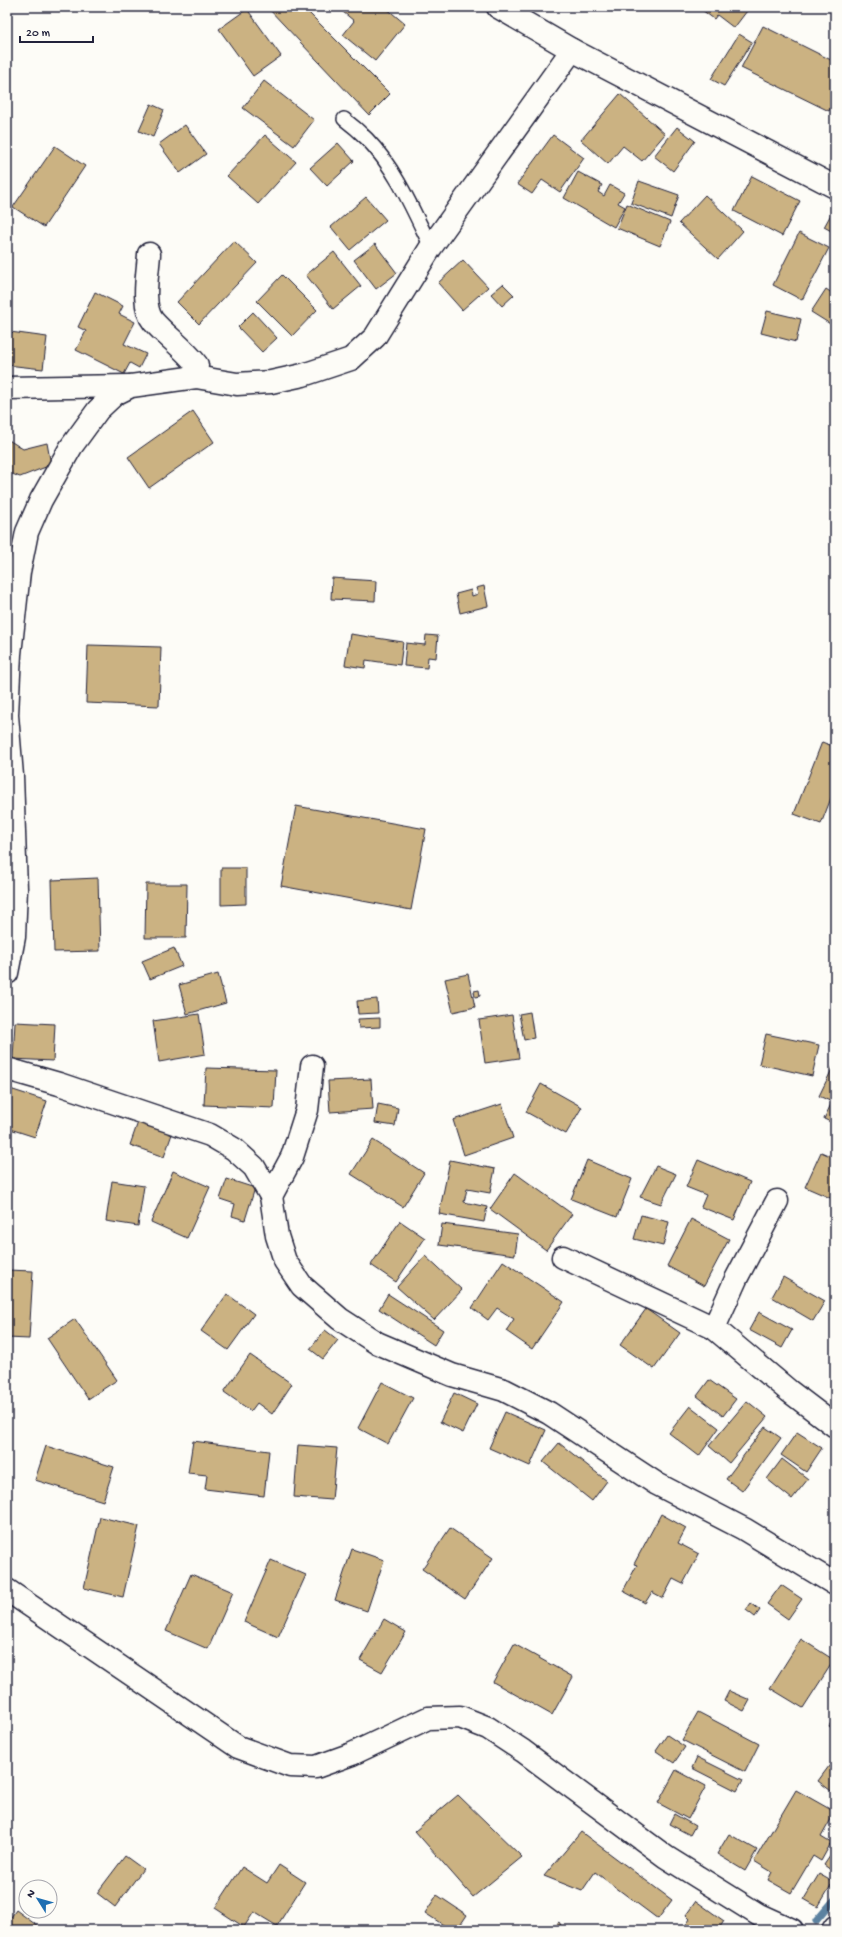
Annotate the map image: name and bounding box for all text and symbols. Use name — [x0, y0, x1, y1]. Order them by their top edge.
scale bar — [20, 18, 93, 44]
text: 20 m — [26, 27, 51, 41]
north arrow — [18, 1879, 58, 1919]
text: N — [25, 1888, 39, 1901]

